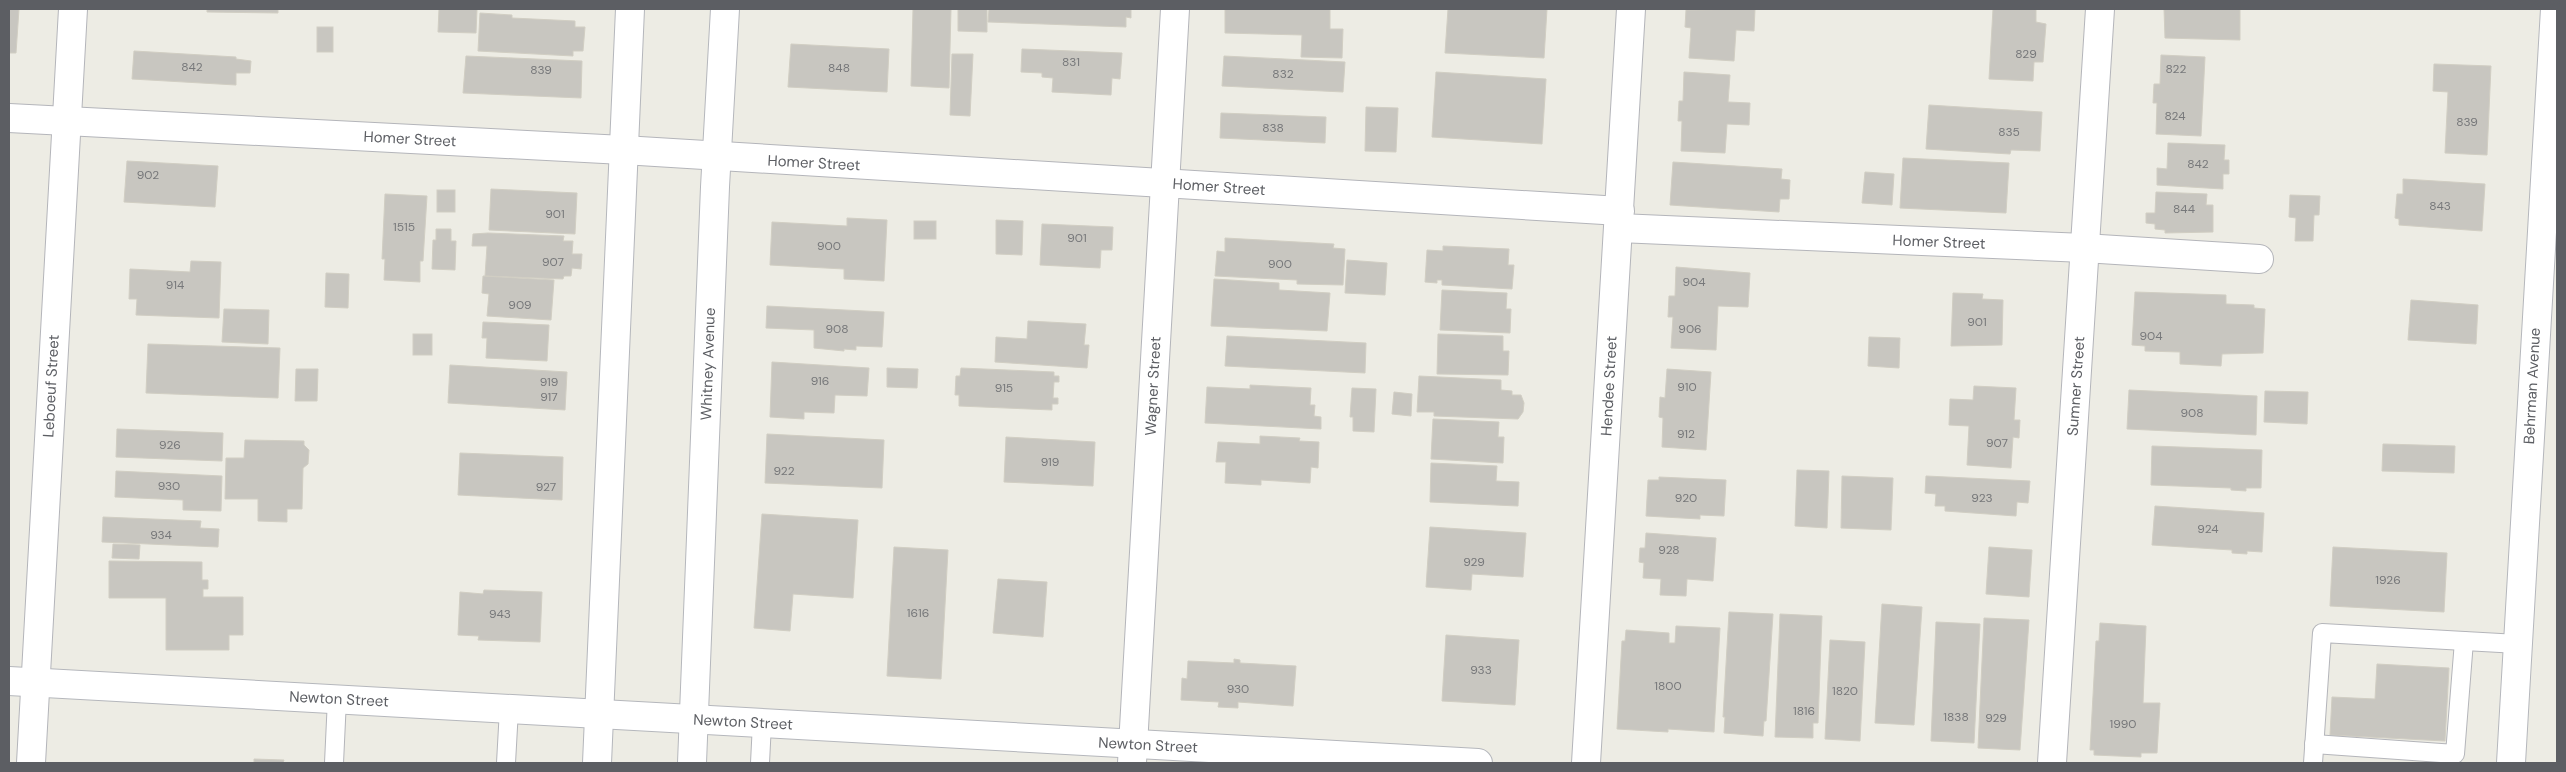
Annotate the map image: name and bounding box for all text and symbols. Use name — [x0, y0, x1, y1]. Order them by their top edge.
house number: 829 — [2015, 46, 2037, 62]
house number: 831 — [1062, 54, 1080, 70]
house number: 842 — [181, 59, 203, 75]
house number: 848 — [828, 60, 850, 76]
house number: 822 — [2166, 61, 2187, 77]
house number: 839 — [530, 62, 552, 78]
house number: 832 — [1272, 66, 1294, 82]
house number: 824 — [2164, 108, 2186, 124]
house number: 839 — [2456, 114, 2478, 130]
house number: 838 — [1262, 120, 1284, 136]
house number: 835 — [1998, 124, 2020, 140]
street label: Homer Street — [363, 127, 457, 151]
street label: Homer Street — [767, 151, 861, 175]
house number: 842 — [2187, 156, 2209, 172]
house number: 902 — [137, 167, 159, 183]
street label: Homer Street — [1172, 174, 1266, 200]
house number: 843 — [2429, 198, 2451, 214]
house number: 844 — [2173, 201, 2195, 217]
house number: 901 — [545, 206, 565, 222]
house number: 1515 — [393, 219, 415, 235]
house number: 901 — [1067, 230, 1087, 246]
street label: Homer Street — [1892, 230, 1986, 254]
house number: 900 — [817, 238, 841, 254]
house number: 907 — [542, 254, 564, 270]
house number: 900 — [1268, 256, 1292, 272]
house number: 904 — [1682, 274, 1706, 290]
house number: 914 — [166, 277, 184, 293]
house number: 909 — [508, 297, 532, 313]
street label: Whitney Avenue — [696, 307, 720, 421]
house number: 901 — [1967, 314, 1987, 330]
house number: 908 — [825, 321, 849, 337]
house number: 906 — [1678, 321, 1702, 337]
street label: Behrman Avenue — [2519, 327, 2545, 445]
house number: 904 — [2139, 328, 2163, 344]
street label: Leboeuf Street — [38, 334, 64, 438]
street label: Hendee Street — [1596, 335, 1622, 437]
street label: Sumner Street — [2063, 335, 2089, 436]
street label: Wagner Street — [1140, 336, 1166, 436]
house number: 916 — [811, 373, 829, 389]
house number: 919 — [540, 374, 558, 390]
house number: 910 — [1677, 379, 1697, 395]
house number: 915 — [995, 380, 1013, 396]
house number: 917 — [540, 389, 558, 405]
house number: 908 — [2180, 405, 2204, 421]
house number: 912 — [1677, 426, 1695, 442]
house number: 907 — [1986, 435, 2008, 451]
house number: 926 — [159, 437, 181, 453]
house number: 919 — [1041, 454, 1059, 470]
house number: 922 — [773, 463, 795, 479]
house number: 930 — [158, 478, 180, 494]
house number: 927 — [536, 479, 556, 495]
house number: 920 — [1675, 490, 1697, 506]
house number: 923 — [1971, 490, 1993, 506]
house number: 924 — [2197, 521, 2219, 537]
house number: 934 — [150, 527, 172, 543]
house number: 928 — [1658, 542, 1680, 558]
house number: 929 — [1463, 554, 1485, 570]
house number: 1926 — [2375, 572, 2401, 588]
house number: 1616 — [907, 605, 929, 621]
house number: 943 — [489, 606, 511, 622]
house number: 933 — [1470, 662, 1492, 678]
house number: 1800 — [1654, 678, 1682, 694]
house number: 930 — [1227, 681, 1249, 697]
house number: 1820 — [1832, 683, 1858, 699]
street label: Newton Street — [289, 686, 389, 712]
house number: 1816 — [1793, 703, 1815, 719]
street label: Newton Street — [693, 709, 793, 735]
house number: 1838 — [1943, 709, 1969, 725]
house number: 929 — [1985, 710, 2007, 726]
house number: 1990 — [2109, 716, 2137, 732]
street label: Newton Street — [1098, 732, 1198, 758]

